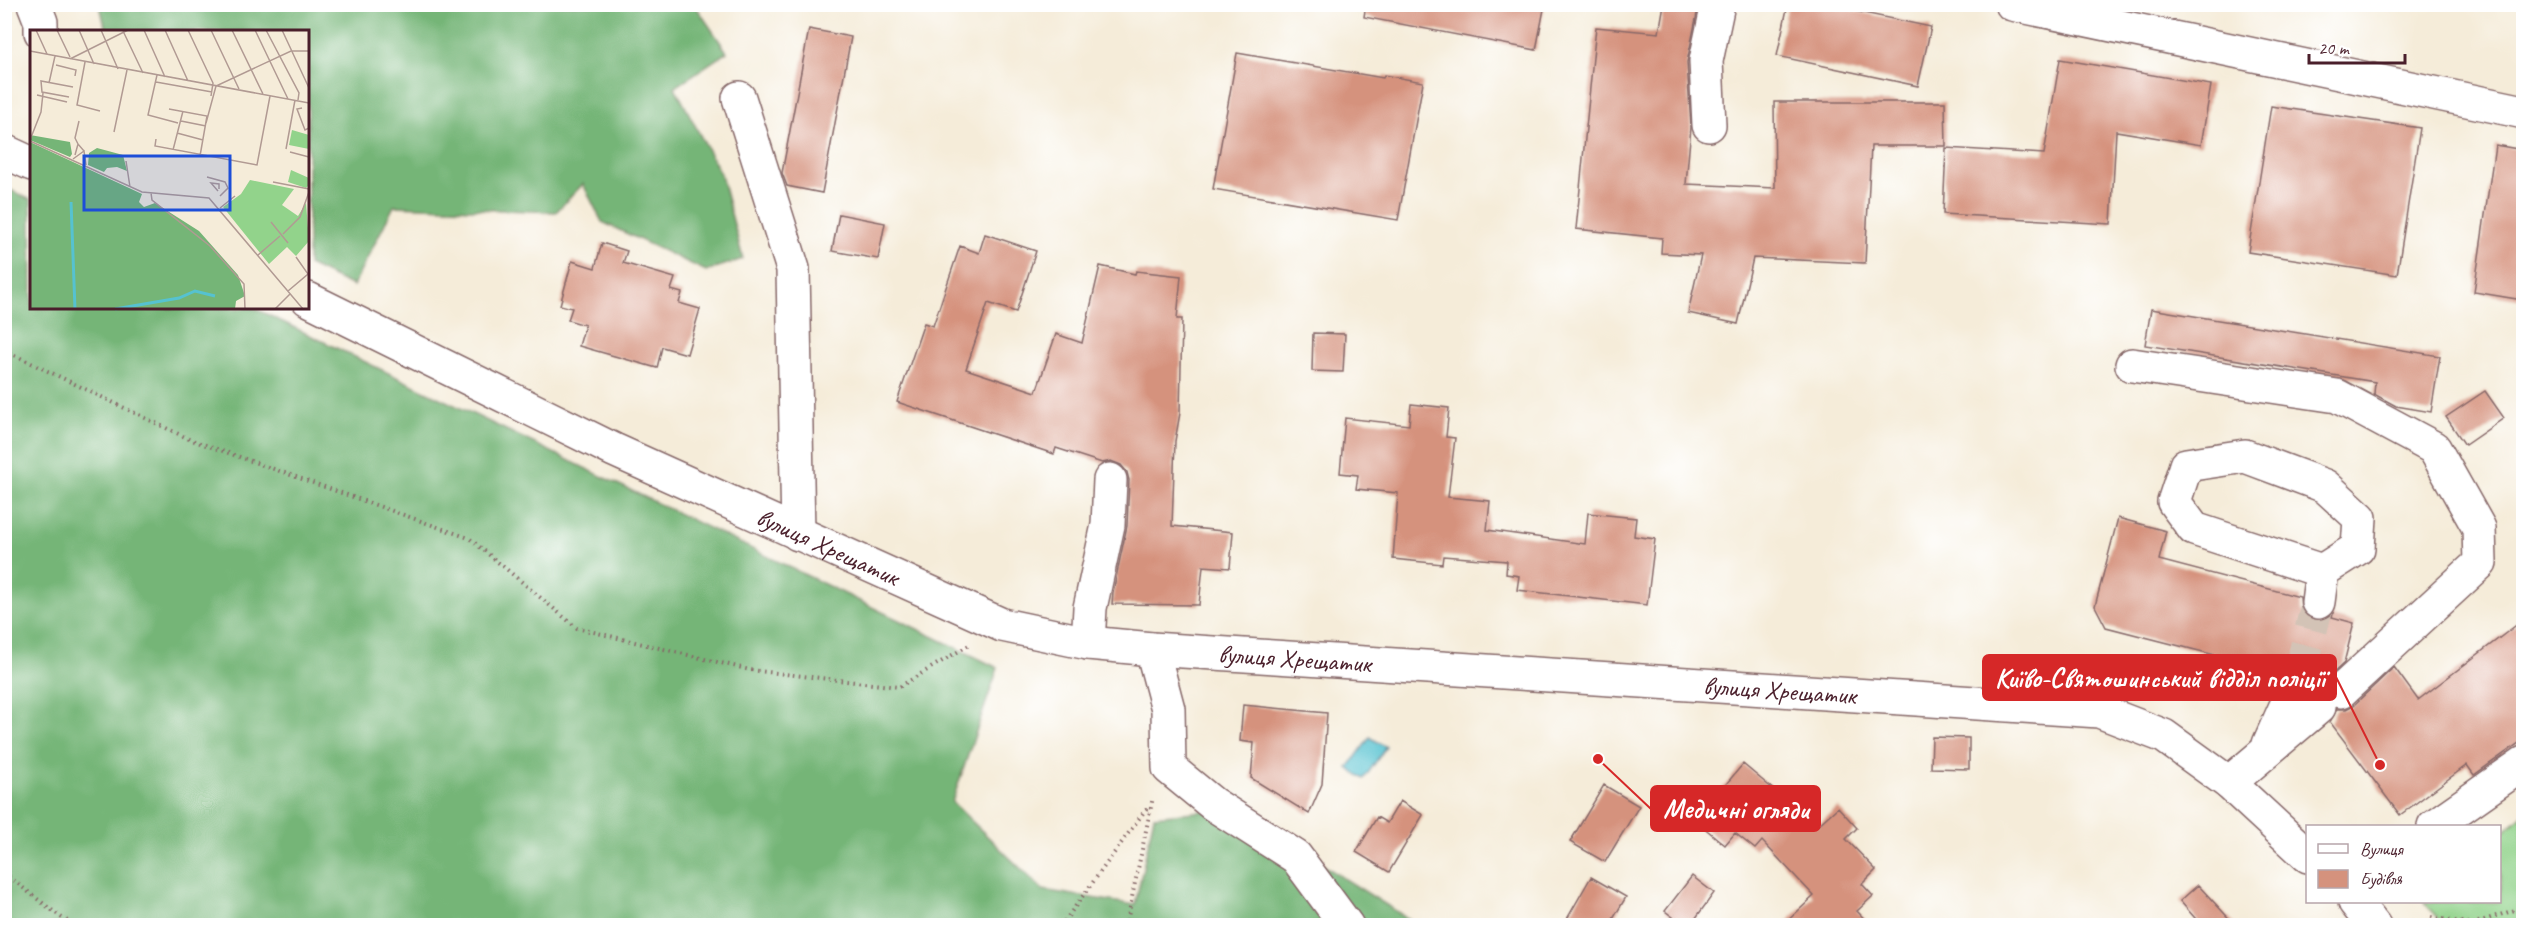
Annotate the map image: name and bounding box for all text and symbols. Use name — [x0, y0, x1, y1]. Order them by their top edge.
scale bar — [2309, 27, 2405, 65]
inset map — [30, 30, 309, 309]
text: 20 m — [2318, 37, 2351, 59]
street label: вулиця Хрещатик — [752, 500, 907, 594]
street label: вулиця Хрещатик — [1217, 637, 1374, 680]
callout: Київо-Святошинський відділ поліції — [1983, 655, 2336, 700]
text: Київо-Святошинський відділ поліції — [1995, 661, 2331, 695]
street label: вулиця Хрещатик — [1702, 669, 1859, 712]
callout: Медичні огляди — [1651, 786, 1820, 831]
text: Медичні огляди — [1663, 792, 1811, 826]
legend — [2306, 825, 2501, 903]
text: Вулиця — [2360, 838, 2404, 860]
text: Будівля — [2360, 868, 2403, 890]

